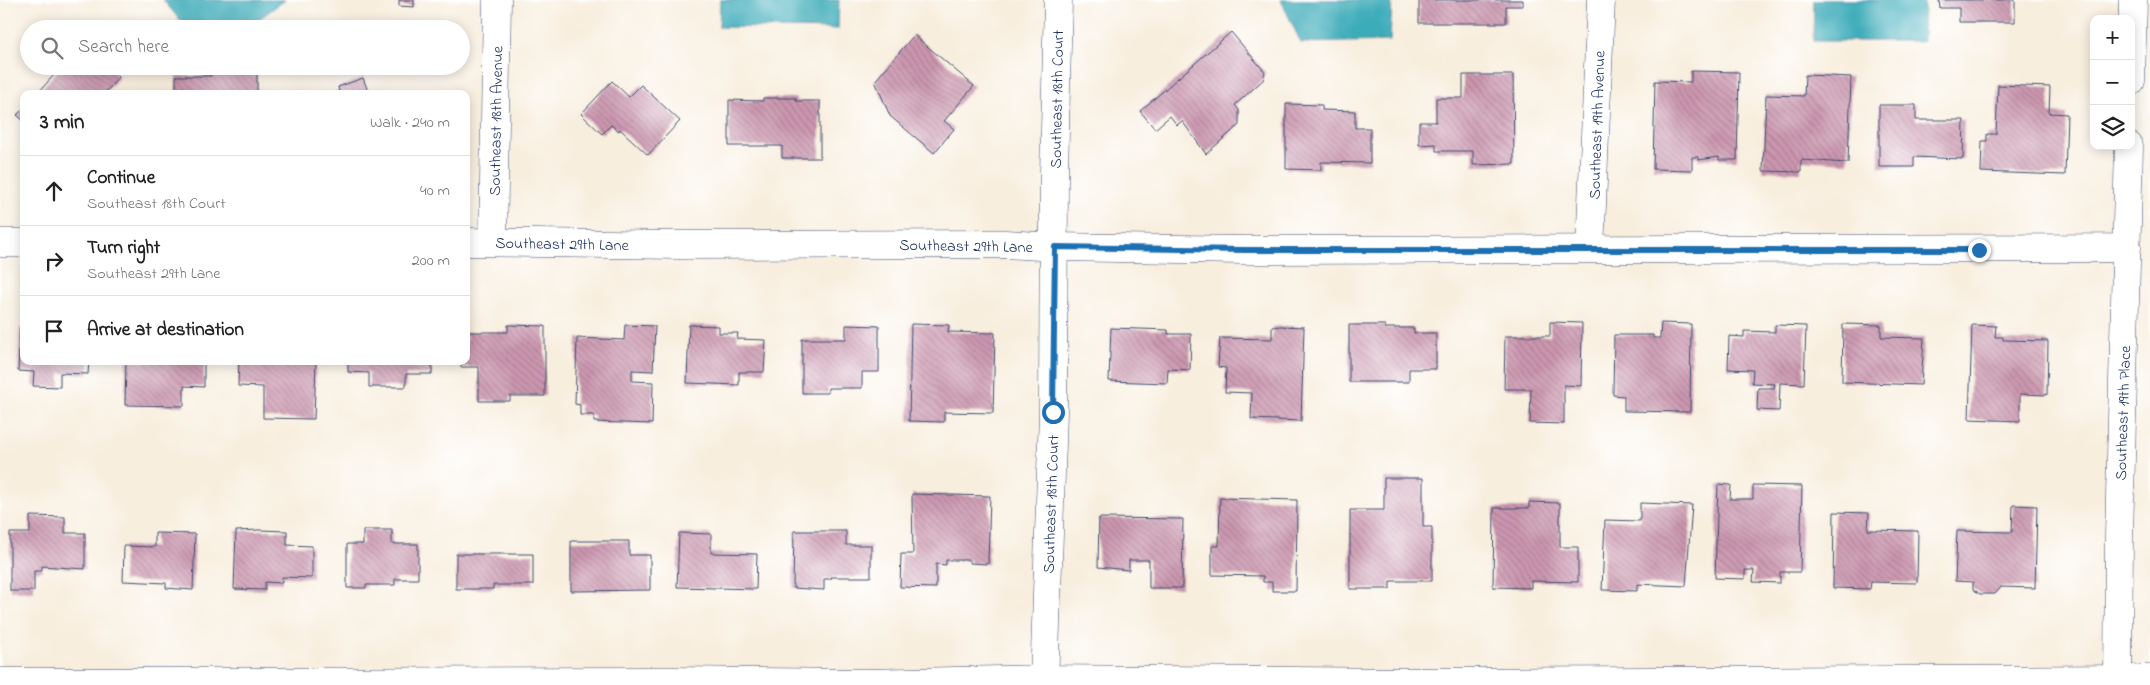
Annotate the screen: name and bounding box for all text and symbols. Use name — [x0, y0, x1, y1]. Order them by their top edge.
map controls — [2090, 15, 2135, 150]
button: + — [2090, 15, 2135, 60]
search box — [20, 20, 470, 75]
street label: Southeast 18th Court — [1045, 29, 1071, 169]
icon: search — [38, 34, 66, 62]
text: Search here — [78, 34, 169, 61]
street label: Southeast 18th Avenue — [484, 45, 510, 196]
street label: Southeast 19th Avenue — [1583, 50, 1613, 200]
button: − — [2090, 60, 2135, 105]
button: layers — [2090, 105, 2135, 150]
text: 3 min — [40, 108, 84, 138]
text: Walk · 240 m — [370, 111, 450, 135]
text: Continue — [87, 165, 155, 192]
icon: ahead — [40, 177, 68, 205]
text: 40 m — [420, 179, 450, 203]
text: Southeast 18th Court — [87, 192, 226, 216]
street label: Southeast 29th Lane — [495, 232, 630, 258]
street label: Southeast 29th Lane — [899, 234, 1034, 260]
text: Turn right — [87, 235, 160, 262]
route end — [1968, 239, 1991, 262]
icon: right — [40, 247, 68, 275]
text: 200 m — [412, 249, 450, 273]
text: Southeast 29th Lane — [87, 262, 220, 286]
icon: arrive — [40, 317, 68, 345]
text: Arrive at destination — [87, 317, 244, 344]
street label: Southeast 19th Place — [2110, 344, 2138, 481]
route start — [1042, 401, 1065, 424]
street label: Southeast 18th Court — [1038, 434, 1066, 574]

